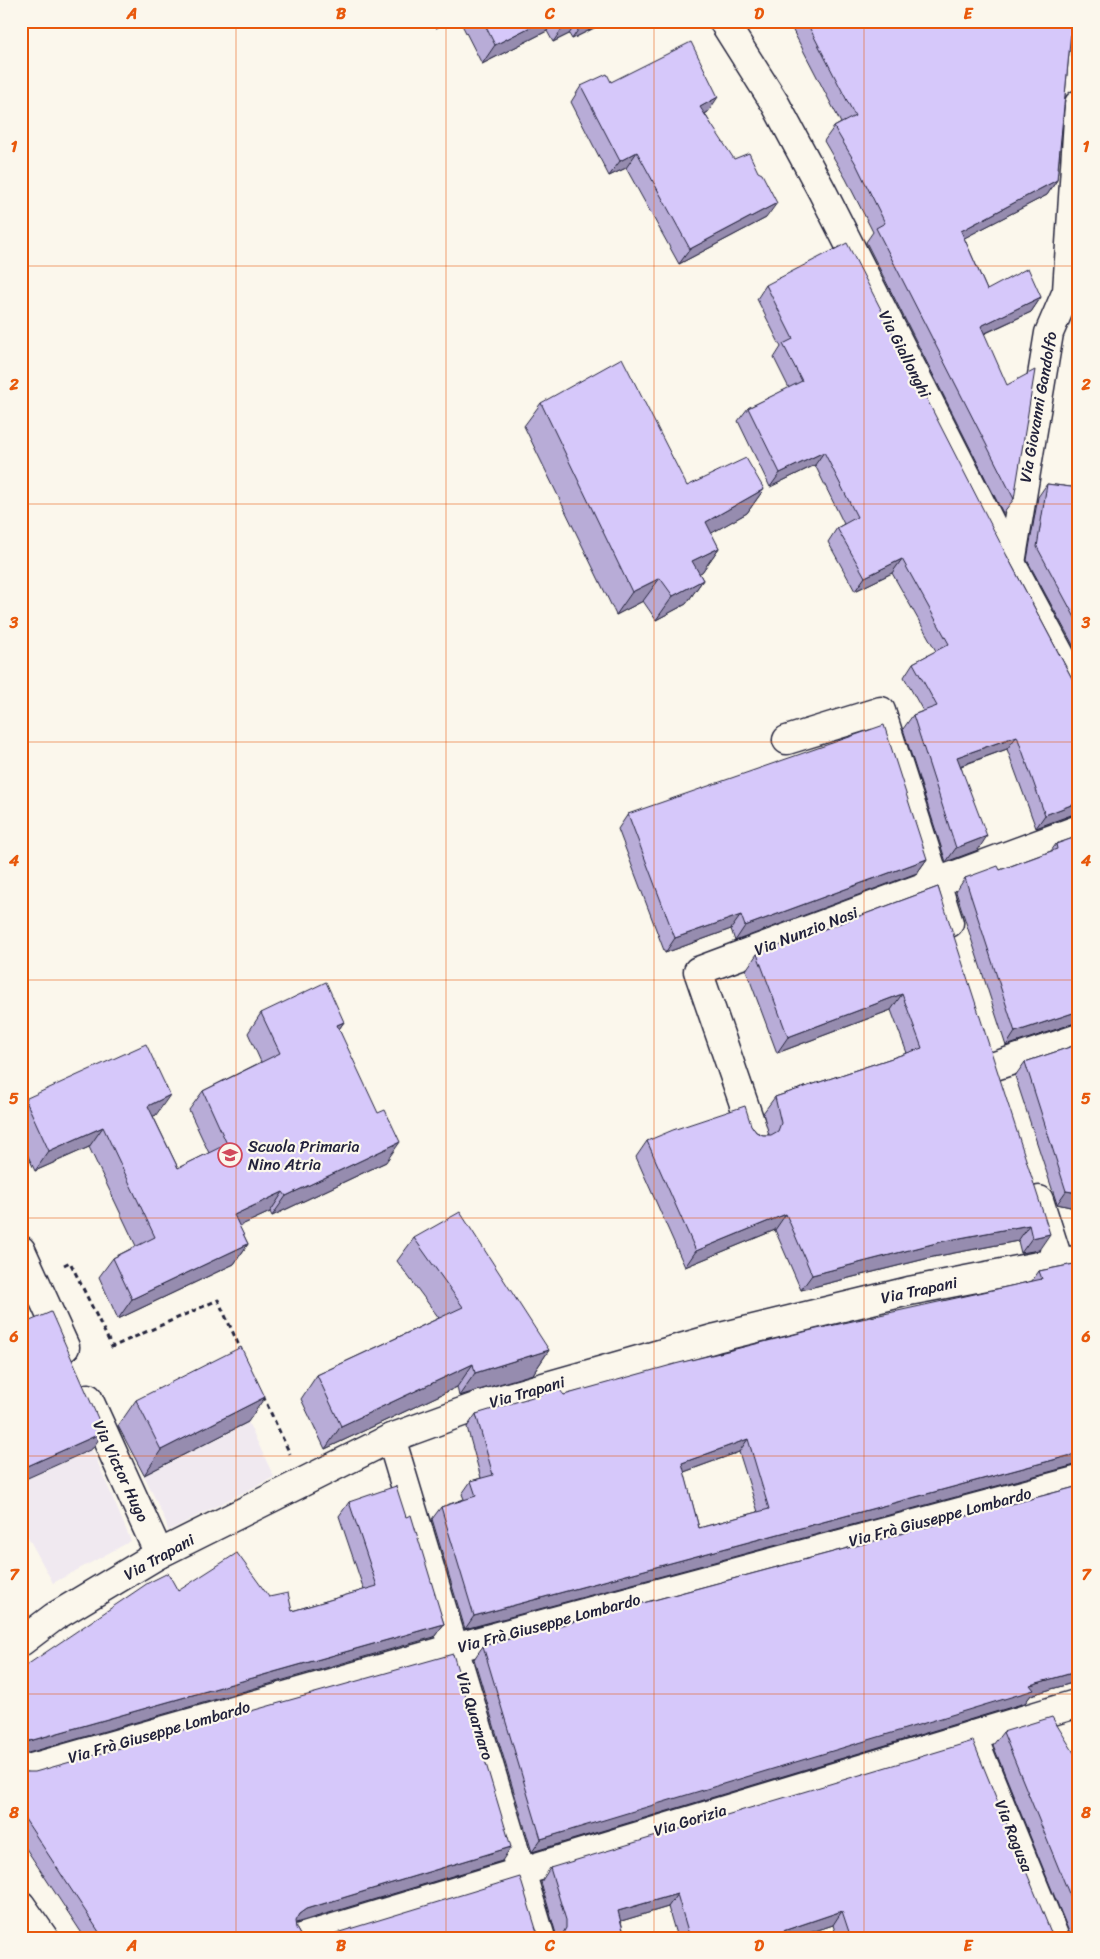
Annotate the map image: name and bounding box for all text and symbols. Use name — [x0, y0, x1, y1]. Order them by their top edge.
text: A — [126, 0, 137, 28]
text: B — [336, 0, 347, 28]
text: C — [544, 0, 556, 28]
text: D — [754, 0, 764, 28]
text: E — [964, 0, 974, 28]
text: 1 — [11, 132, 18, 161]
text: 1 — [1083, 132, 1090, 161]
street label: Via Giallonghi — [870, 305, 940, 404]
street label: Via Giovanni Gandolfo — [1010, 329, 1066, 485]
text: 2 — [8, 370, 19, 399]
text: 2 — [1080, 370, 1091, 399]
text: 3 — [9, 608, 19, 637]
text: 3 — [1081, 608, 1091, 637]
text: 4 — [8, 846, 19, 875]
text: 4 — [1080, 846, 1091, 875]
street label: Via Nunzio Nasi — [750, 898, 863, 964]
text: 5 — [9, 1084, 19, 1113]
text: 5 — [1081, 1084, 1091, 1113]
place label: Scuola Primaria Nino Atria — [248, 1132, 360, 1179]
school or university icon: Scuola Primaria Nino Atria — [217, 1142, 243, 1168]
street label: Via Trapani — [878, 1268, 960, 1312]
text: 6 — [8, 1322, 19, 1351]
text: 6 — [1080, 1322, 1091, 1351]
street label: Via Trapani — [486, 1367, 569, 1417]
street label: Via Victor Hugo — [85, 1415, 157, 1527]
street label: Via Frà Giuseppe Lombardo — [845, 1479, 1035, 1555]
street label: Via Trapani — [118, 1525, 200, 1588]
text: 7 — [9, 1560, 20, 1589]
text: 7 — [1081, 1560, 1092, 1589]
street label: Via Frà Giuseppe Lombardo — [454, 1585, 644, 1661]
street label: Via Quarnaro — [448, 1668, 502, 1764]
street label: Via Frà Giuseppe Lombardo — [64, 1692, 254, 1772]
street label: Via Gorizia — [650, 1795, 730, 1845]
street label: Via Ragusa — [986, 1795, 1042, 1878]
text: 8 — [8, 1798, 19, 1827]
text: 8 — [1080, 1798, 1091, 1827]
text: A — [126, 1931, 137, 1959]
text: B — [336, 1931, 347, 1959]
text: C — [544, 1931, 556, 1959]
text: D — [754, 1931, 764, 1959]
text: E — [964, 1931, 974, 1959]

